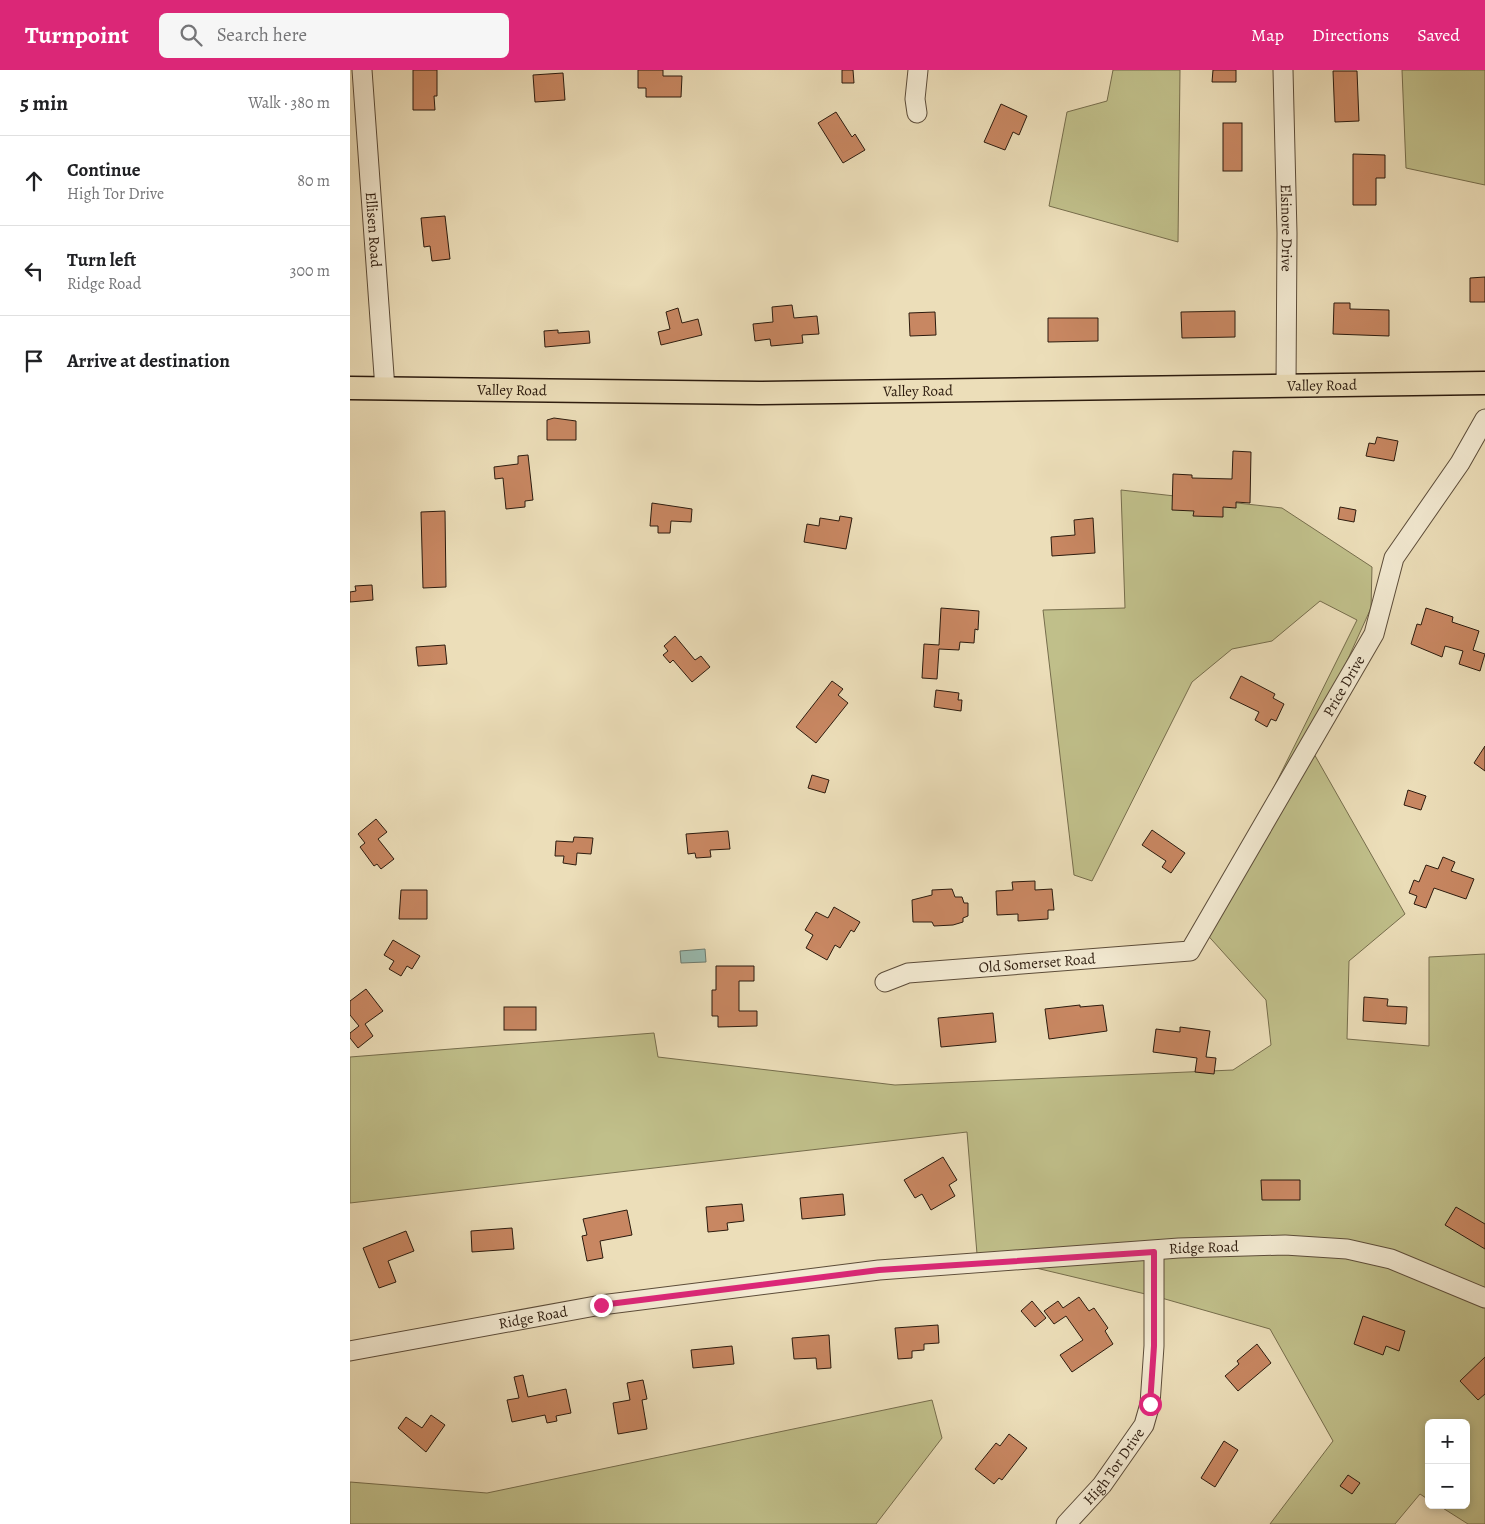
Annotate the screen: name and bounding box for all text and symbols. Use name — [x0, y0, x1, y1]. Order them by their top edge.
search box — [159, 13, 509, 58]
text: Turnpoint — [25, 19, 129, 51]
icon: search — [177, 21, 205, 49]
text: Search here — [217, 22, 307, 48]
text: Map — [1251, 23, 1284, 47]
text: Directions — [1312, 23, 1389, 47]
text: Saved — [1417, 23, 1460, 47]
text: 5 min — [20, 89, 68, 117]
text: Walk · 380 m — [248, 92, 330, 114]
text: Continue — [67, 157, 141, 183]
icon: ahead — [20, 167, 48, 195]
text: 80 m — [297, 170, 330, 192]
text: High Tor Drive — [67, 183, 164, 205]
street label: Elsinore Drive — [1276, 184, 1297, 272]
street label: Ellisen Road — [361, 191, 386, 269]
text: Turn left — [67, 247, 136, 273]
icon: left — [20, 257, 48, 285]
text: 300 m — [290, 260, 330, 282]
text: Ridge Road — [67, 273, 141, 295]
icon: arrive — [20, 347, 48, 375]
text: Arrive at destination — [67, 348, 230, 374]
street label: Valley Road — [1286, 375, 1358, 396]
street label: Valley Road — [476, 380, 548, 400]
street label: Valley Road — [882, 380, 954, 401]
street label: Price Drive — [1318, 651, 1370, 720]
street label: Old Somerset Road — [978, 948, 1097, 977]
street label: Ridge Road — [1168, 1236, 1240, 1259]
route end — [590, 1294, 613, 1317]
street label: Ridge Road — [497, 1301, 570, 1334]
route start — [1139, 1393, 1162, 1416]
map controls — [1425, 1419, 1470, 1509]
button: + — [1425, 1419, 1470, 1464]
street label: High Tor Drive — [1079, 1424, 1149, 1509]
button: − — [1425, 1464, 1470, 1509]

